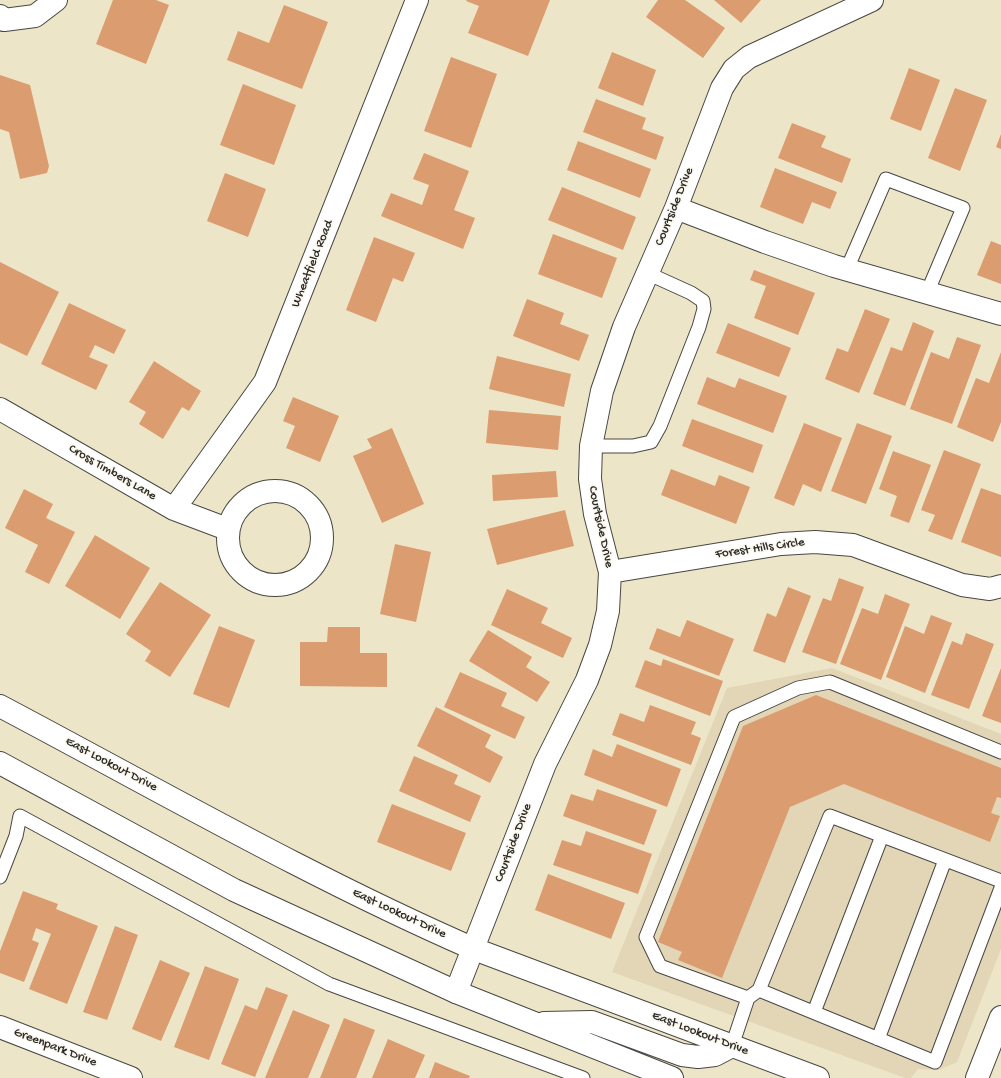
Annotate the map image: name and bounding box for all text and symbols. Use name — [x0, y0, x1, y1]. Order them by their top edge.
street label: Courtside Drive — [652, 166, 698, 248]
street label: Wheatfield Road — [288, 218, 338, 310]
street label: Cross Timbers Lane — [65, 441, 159, 505]
street label: Courtside Drive — [584, 485, 616, 569]
street label: Forest Hills Circle — [714, 535, 806, 563]
street label: East Lookout Drive — [62, 734, 160, 796]
street label: Courtside Drive — [492, 801, 536, 885]
street label: East Lookout Drive — [349, 885, 449, 943]
street label: East Lookout Drive — [650, 1008, 750, 1060]
street label: Greenpark Drive — [11, 1025, 99, 1071]

